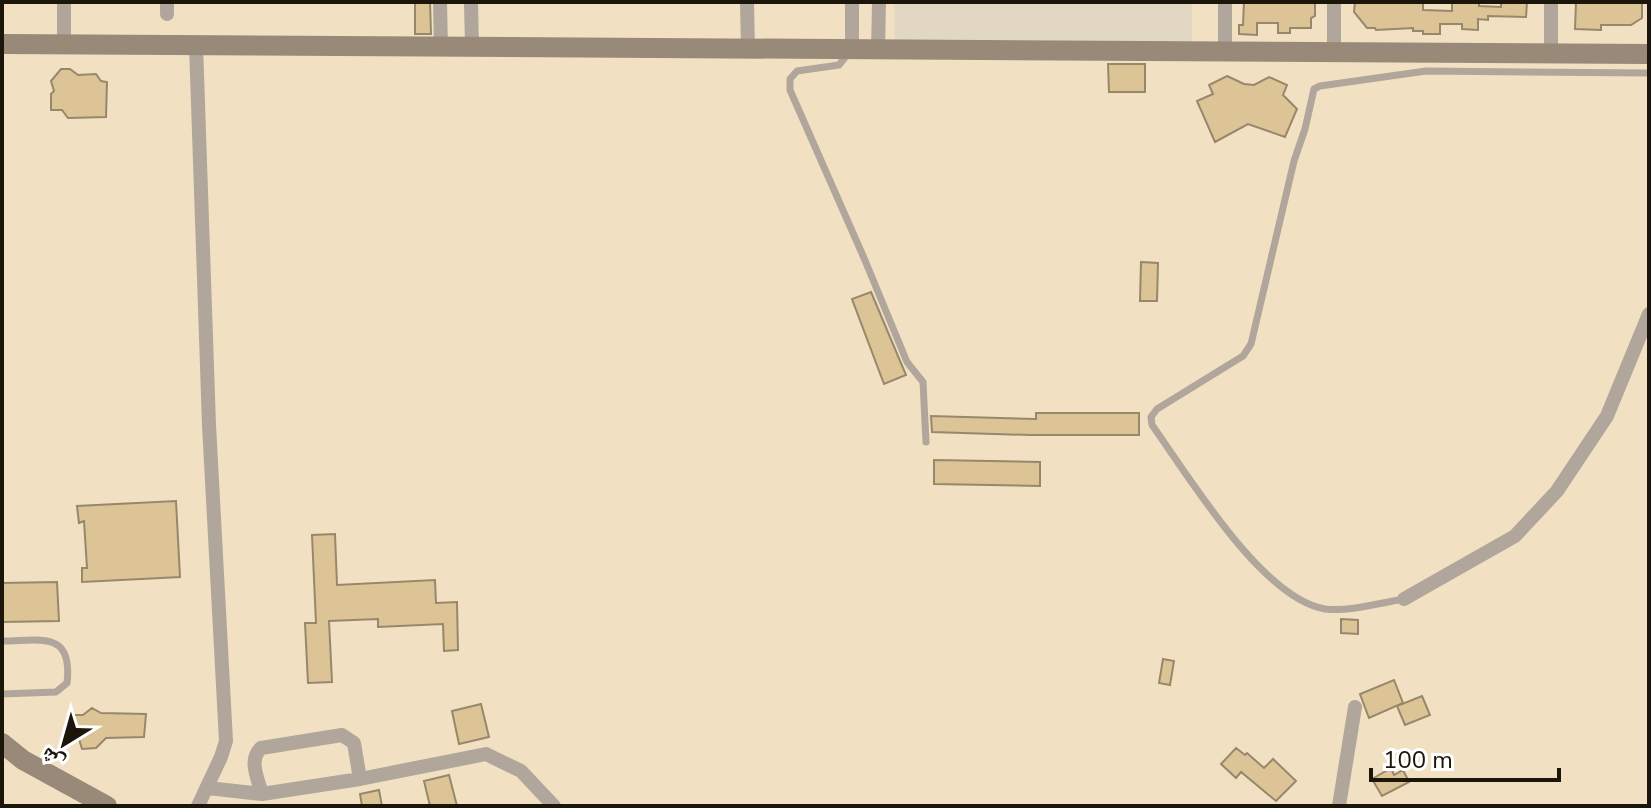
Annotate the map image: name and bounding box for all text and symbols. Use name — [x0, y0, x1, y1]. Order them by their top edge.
north arrow — [24, 704, 104, 784]
scale bar — [1371, 732, 1559, 782]
text: ش — [34, 740, 71, 778]
text: 100 m — [1383, 744, 1453, 776]

